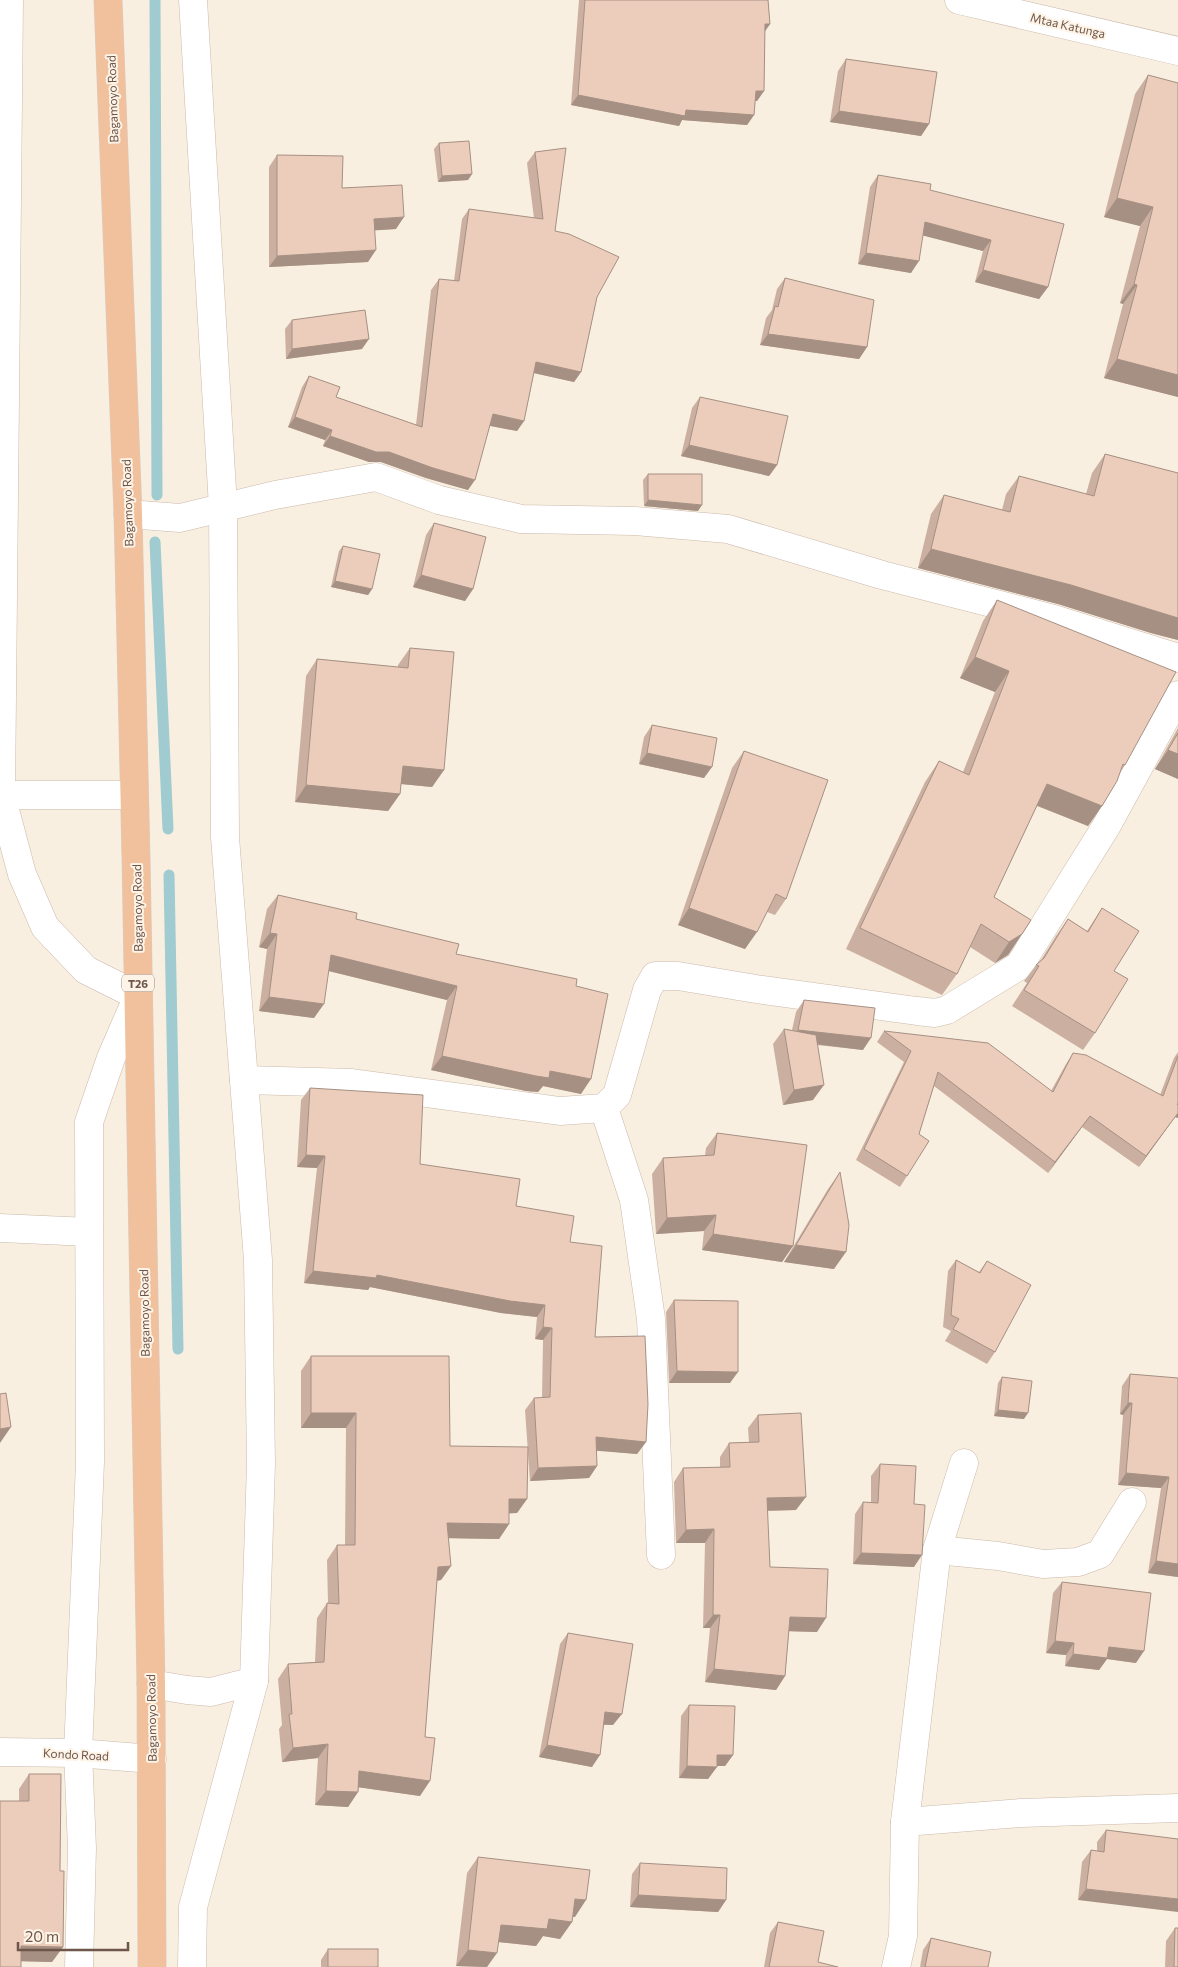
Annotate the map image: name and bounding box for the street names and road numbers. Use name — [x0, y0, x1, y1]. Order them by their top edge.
street label: Mtaa Katunga — [1029, 10, 1107, 40]
street label: Bagamoyo Road — [103, 55, 121, 143]
street label: Bagamoyo Road — [118, 459, 136, 547]
street label: Bagamoyo Road — [129, 864, 145, 952]
road number: T26 — [122, 974, 154, 991]
street label: Bagamoyo Road — [136, 1269, 152, 1357]
street label: Bagamoyo Road — [143, 1674, 159, 1762]
street label: Kondo Road — [43, 1745, 109, 1763]

